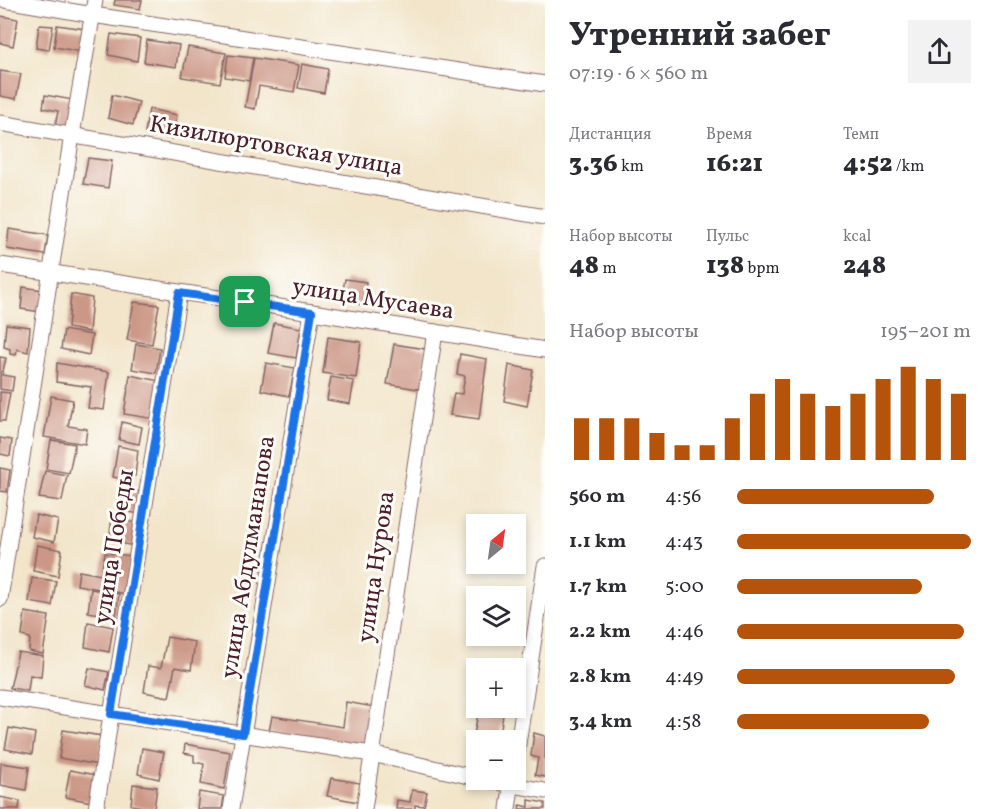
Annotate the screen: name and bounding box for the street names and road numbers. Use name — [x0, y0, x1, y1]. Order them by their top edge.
street label: Кизилюртовская улица — [147, 108, 405, 186]
street label: улица Мусаева — [290, 270, 456, 330]
street label: улица Абдулманапова — [213, 433, 285, 681]
street label: улица Победы — [86, 467, 144, 627]
street label: улица Нурова — [350, 489, 404, 645]

